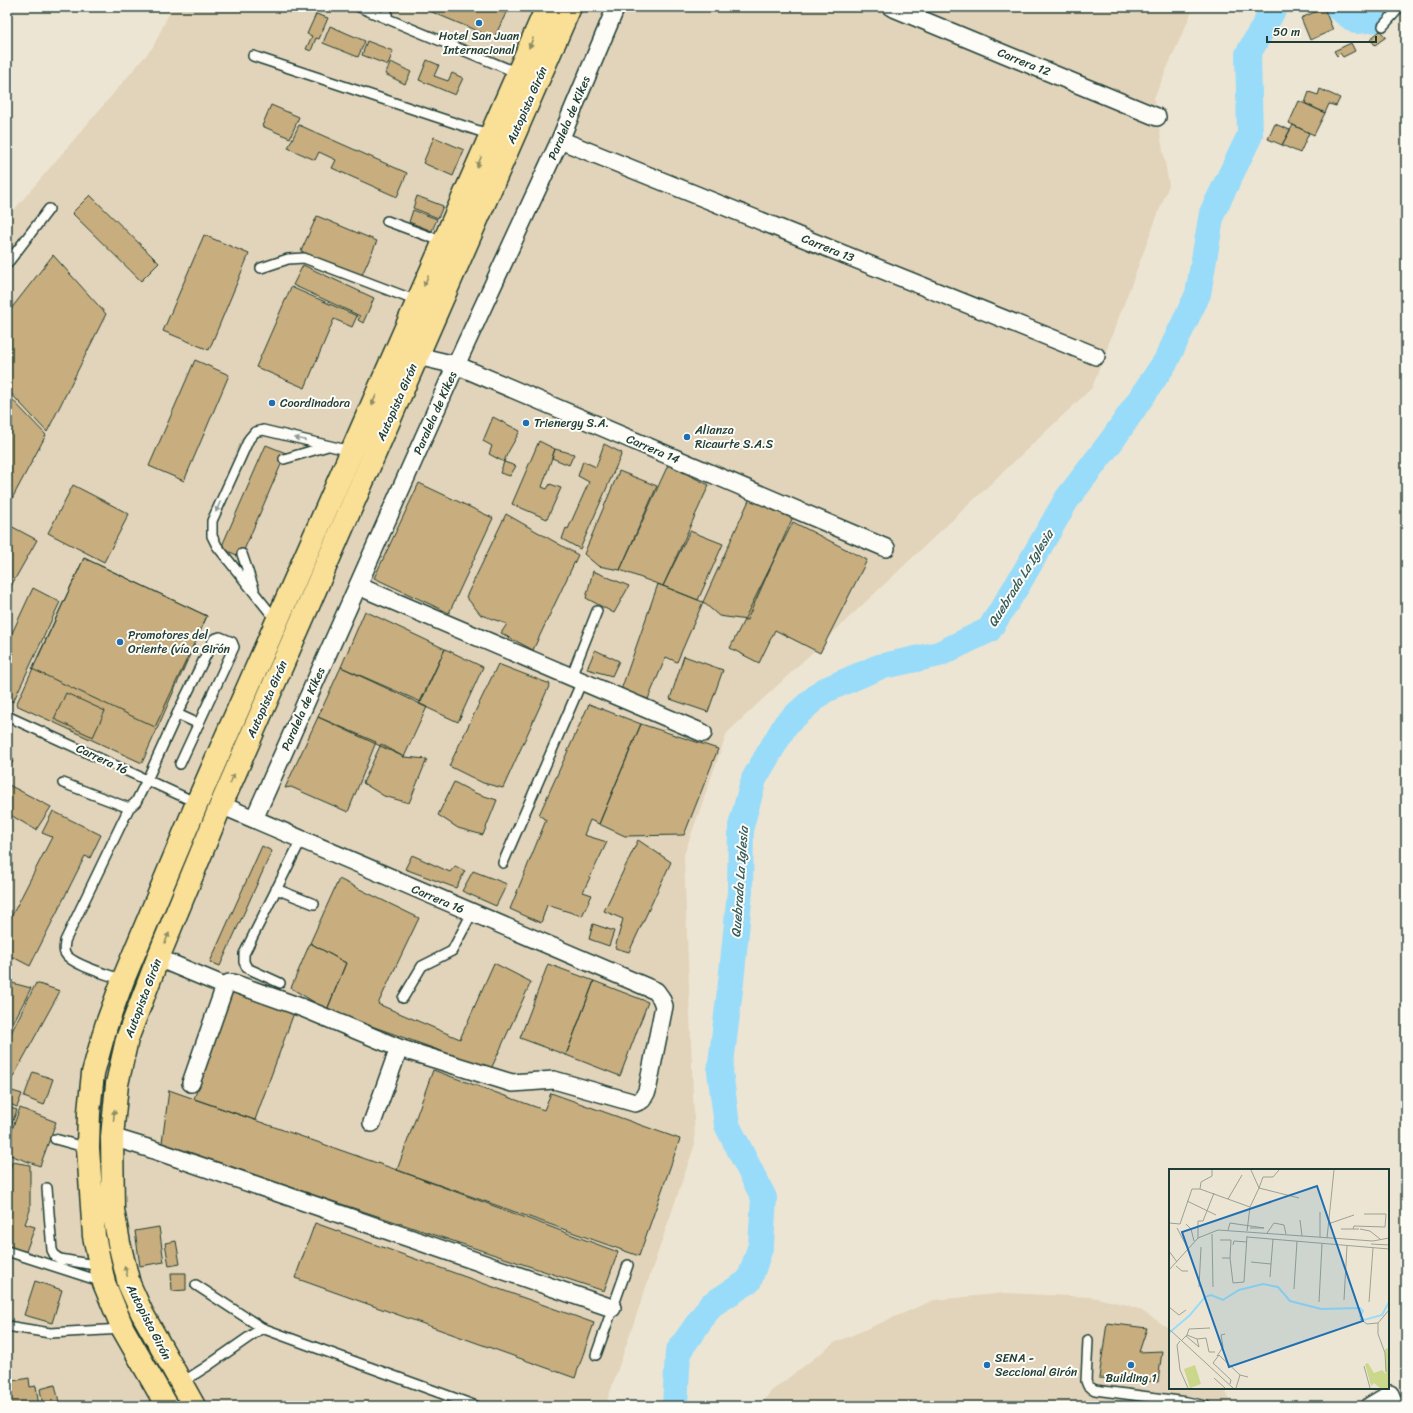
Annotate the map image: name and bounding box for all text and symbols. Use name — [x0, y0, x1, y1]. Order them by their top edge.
marker: Hotel San Juan Internacional — [474, 18, 484, 28]
scale bar — [1267, 18, 1376, 44]
text: 50 m — [1273, 21, 1300, 43]
place label: Hotel San Juan Internacional — [439, 25, 520, 61]
one-way arrow — [528, 37, 534, 49]
street label: Carrera 12 — [994, 41, 1054, 83]
street label: Autopista Girón — [500, 62, 554, 148]
street label: Paralela de Kikes — [541, 72, 597, 164]
one-way arrow — [476, 156, 482, 167]
street label: Carrera 13 — [798, 227, 858, 269]
one-way arrow — [423, 275, 429, 287]
street label: Autopista Girón — [370, 359, 424, 445]
street label: Paralela de Kikes — [407, 367, 463, 458]
place label: Coordinadora — [280, 392, 350, 414]
one-way arrow — [371, 394, 377, 405]
marker: Coordinadora — [267, 398, 277, 408]
place label: Trienergy S.A. — [534, 412, 609, 434]
marker: Trienergy S.A. — [521, 418, 531, 428]
place label: Alianza Ricaurte S.A.S — [694, 419, 774, 455]
street label: Carrera 14 — [623, 428, 684, 470]
marker: Alianza Ricaurte S.A.S — [682, 432, 692, 442]
one-way arrow — [293, 435, 306, 441]
one-way arrow — [215, 502, 221, 513]
water label: Quebrada La Iglesia — [981, 524, 1060, 631]
place label: Promotores del Oriente (vía a Girón — [128, 624, 231, 660]
marker: Promotores del Oriente (vía a Girón — [115, 637, 125, 647]
street label: Autopista Girón — [240, 656, 294, 742]
street label: Paralela de Kikes — [275, 663, 331, 754]
street label: Carrera 16 — [72, 737, 132, 781]
one-way arrow — [229, 773, 235, 784]
water label: Quebrada La Iglesia — [724, 824, 755, 938]
street label: Carrera 16 — [408, 878, 468, 920]
one-way arrow — [164, 931, 170, 943]
street label: Autopista Girón — [118, 955, 168, 1042]
one-way arrow — [110, 1109, 117, 1121]
inset map — [1169, 1169, 1389, 1389]
one-way arrow — [123, 1265, 129, 1277]
street label: Autopista Girón — [120, 1279, 178, 1364]
place label: SENA - Seccional Girón — [995, 1347, 1078, 1383]
marker: SENA - Seccional Girón — [982, 1360, 992, 1370]
marker: Building 1 — [1126, 1360, 1136, 1370]
place label: Building 1 — [1105, 1367, 1157, 1389]

